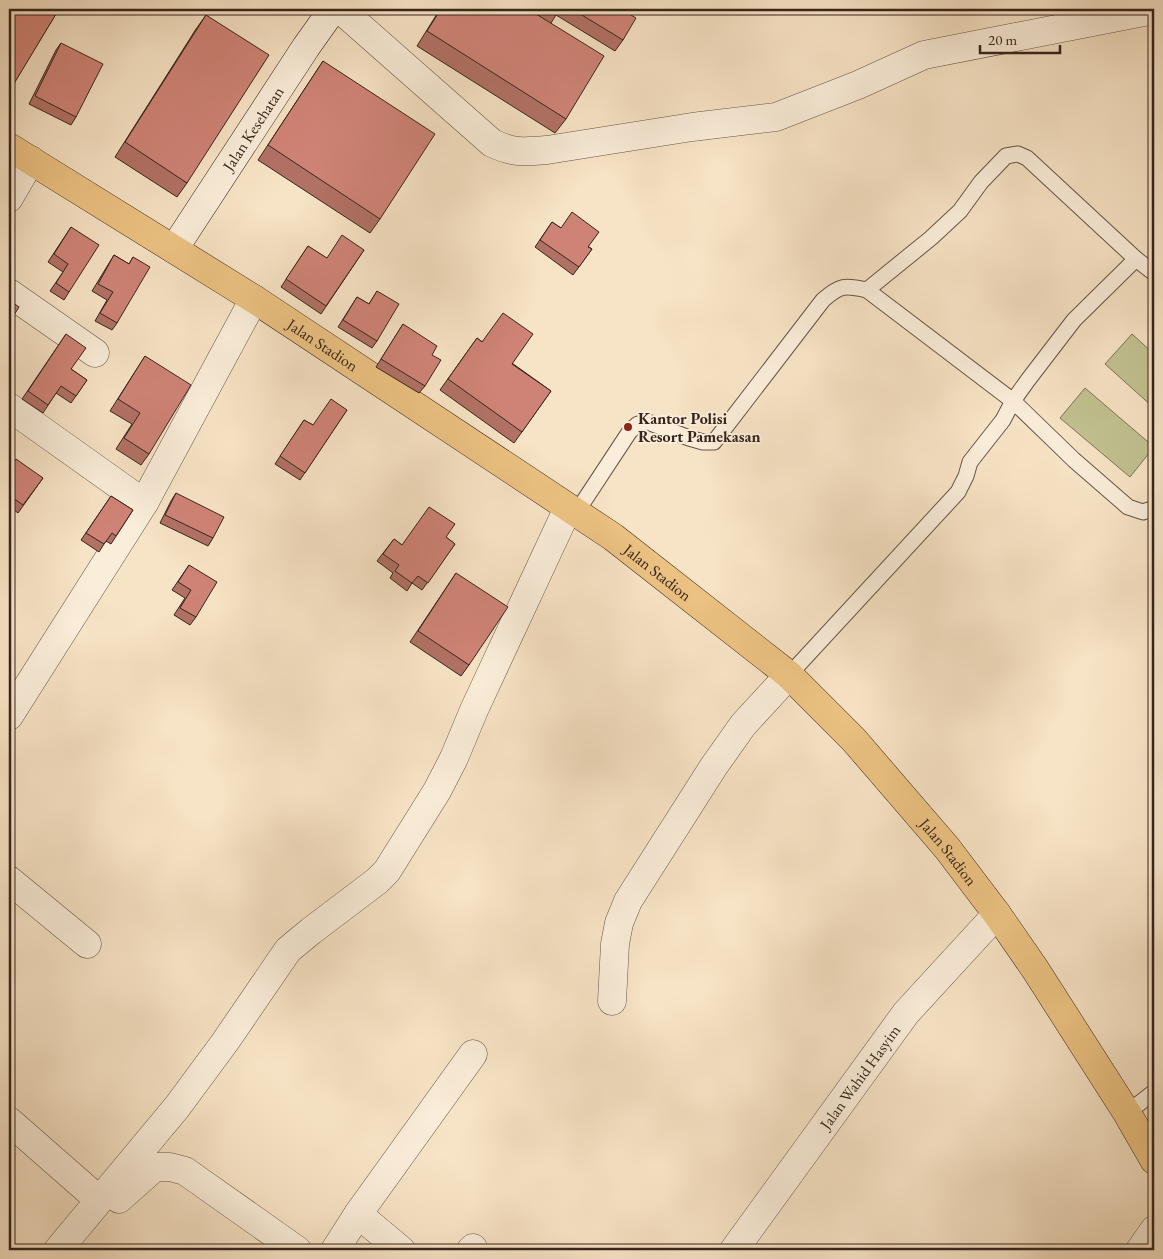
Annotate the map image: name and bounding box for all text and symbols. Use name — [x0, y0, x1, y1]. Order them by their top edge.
scale bar — [980, 22, 1060, 54]
text: 20 m — [988, 30, 1017, 49]
street label: Jalan Kesehatan — [216, 82, 288, 176]
street label: Jalan Stadion — [282, 312, 363, 376]
place label: Kantor Polisi Resort Pamekasan — [638, 408, 761, 447]
marker: Kantor Polisi Resort Pamekasan — [622, 421, 634, 433]
street label: Jalan Stadion — [618, 538, 697, 606]
street label: Jalan Stadion — [914, 812, 982, 890]
street label: Jalan Wahid Hasyim — [813, 1020, 905, 1135]

